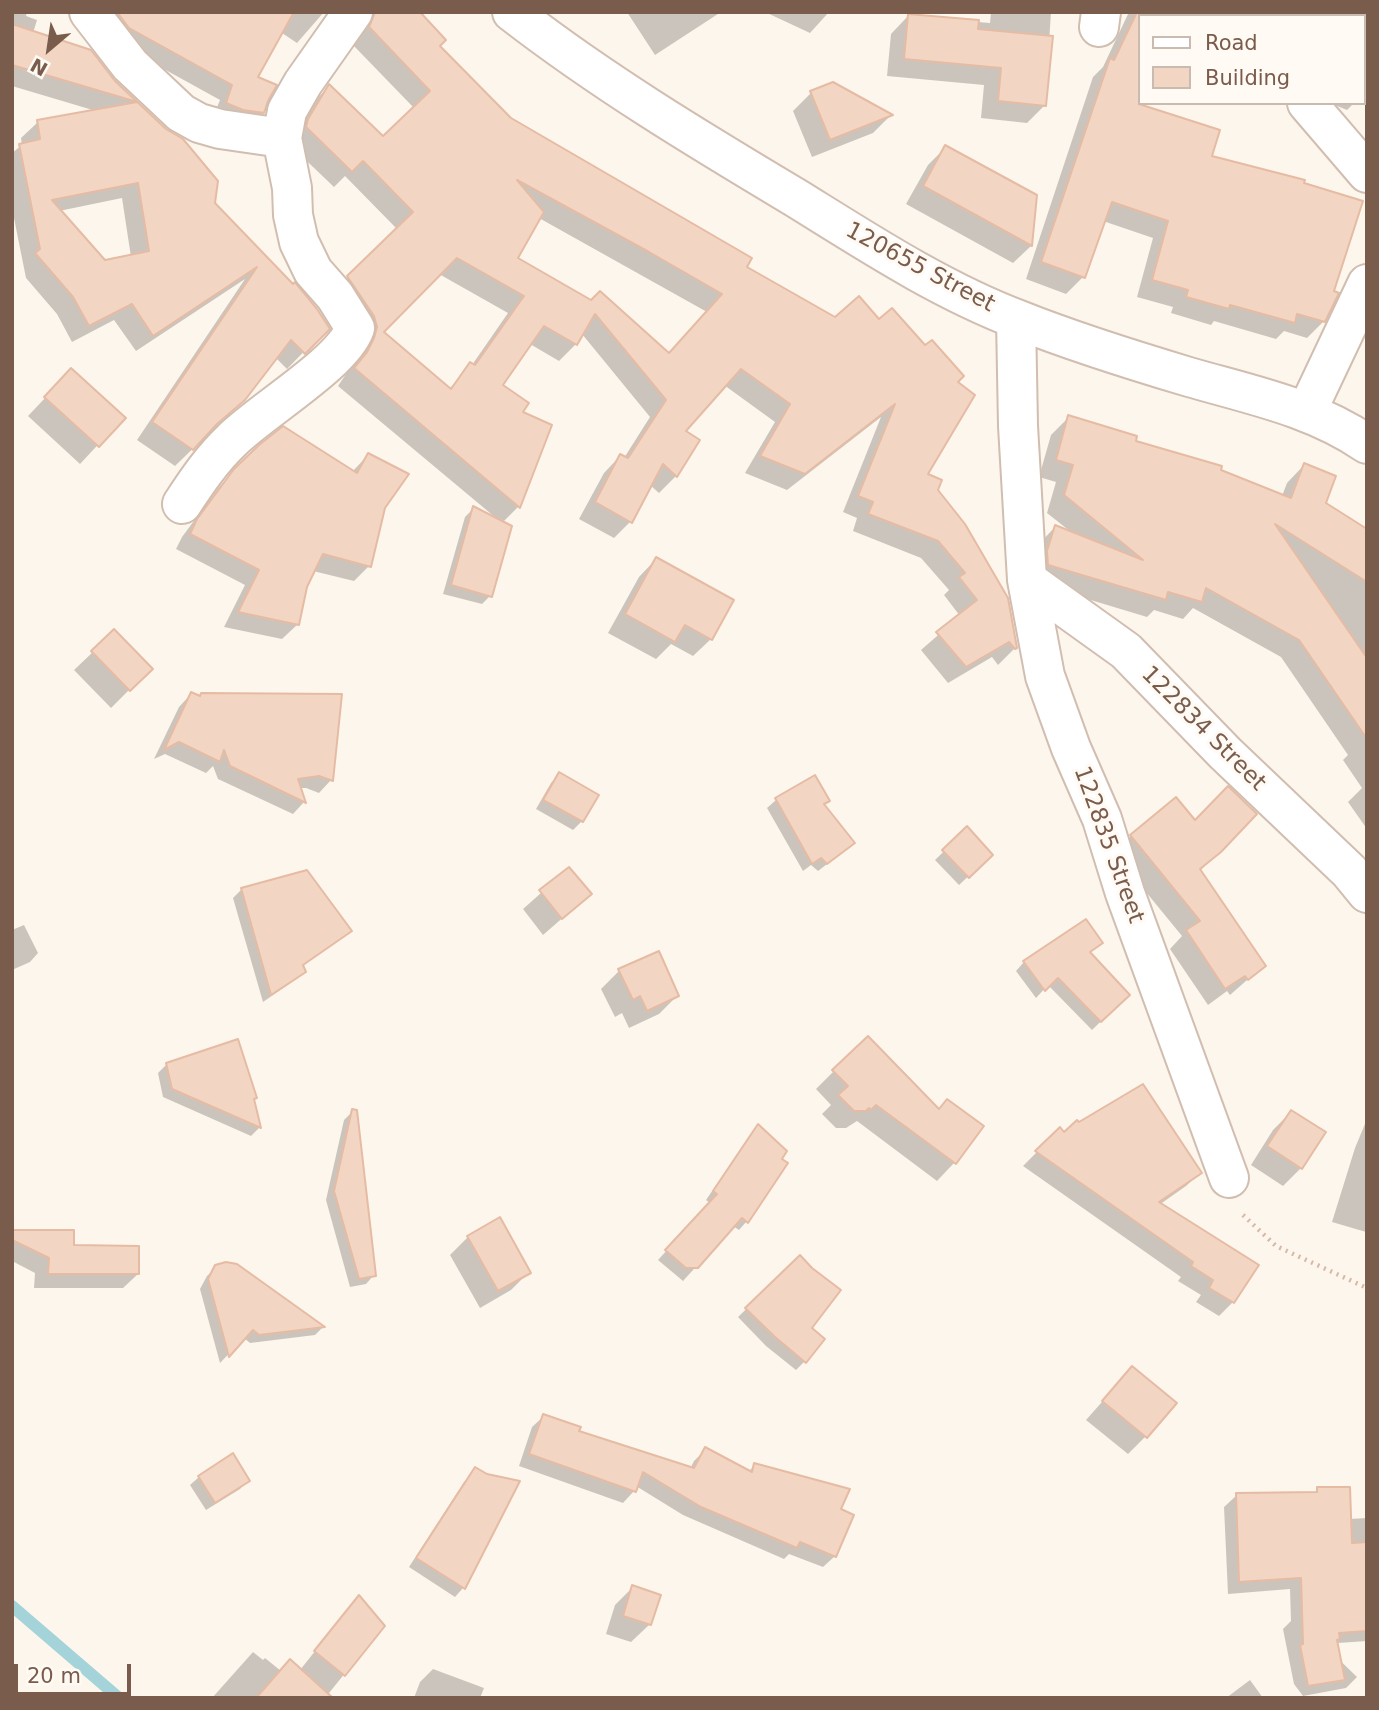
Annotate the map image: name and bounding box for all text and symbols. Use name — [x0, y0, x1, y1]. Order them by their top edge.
north arrow — [14, 14, 84, 84]
legend — [1138, 14, 1365, 105]
text: Road — [1205, 31, 1258, 55]
text: N — [27, 54, 51, 81]
text: Building — [1205, 66, 1290, 90]
street label: 120655 Street — [841, 217, 999, 319]
street label: 122834 Street — [1135, 661, 1271, 797]
street label: 122835 Street — [1067, 763, 1149, 927]
scale bar — [18, 1650, 135, 1694]
text: 20 m — [27, 1664, 81, 1688]

